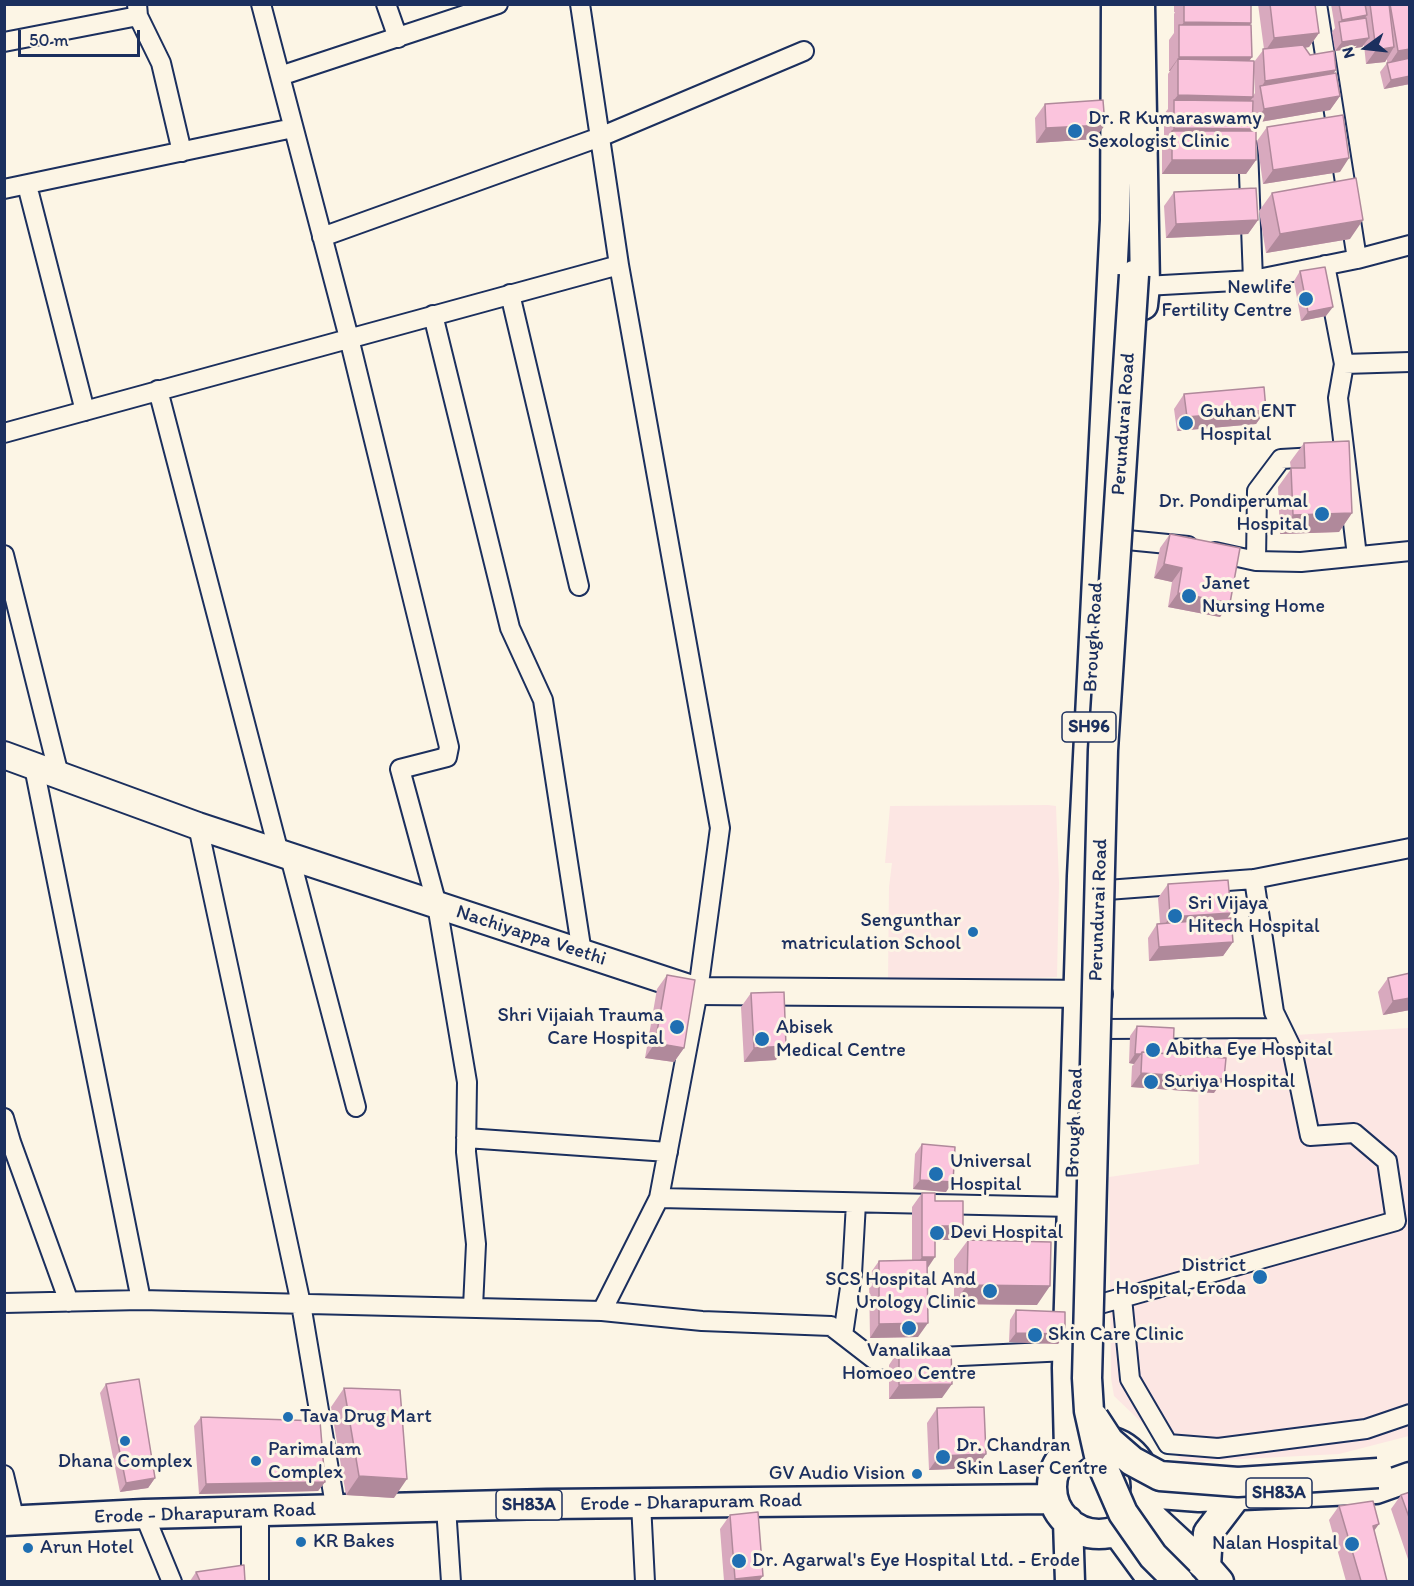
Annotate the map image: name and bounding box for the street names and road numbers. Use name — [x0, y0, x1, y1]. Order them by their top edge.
street label: Perundurai Road — [1107, 352, 1141, 496]
street label: Brough Road — [1079, 581, 1109, 693]
road number: SH96 — [1062, 712, 1116, 742]
street label: Perundurai Road — [1085, 838, 1113, 982]
street label: Nachiyappa Veethi — [453, 900, 609, 972]
street label: Brough Road — [1061, 1067, 1089, 1179]
road number: SH83A — [1246, 1478, 1312, 1508]
street label: Erode - Dharapuram Road — [580, 1489, 802, 1517]
road number: SH83A — [496, 1490, 562, 1520]
street label: Erode - Dharapuram Road — [94, 1498, 316, 1530]

